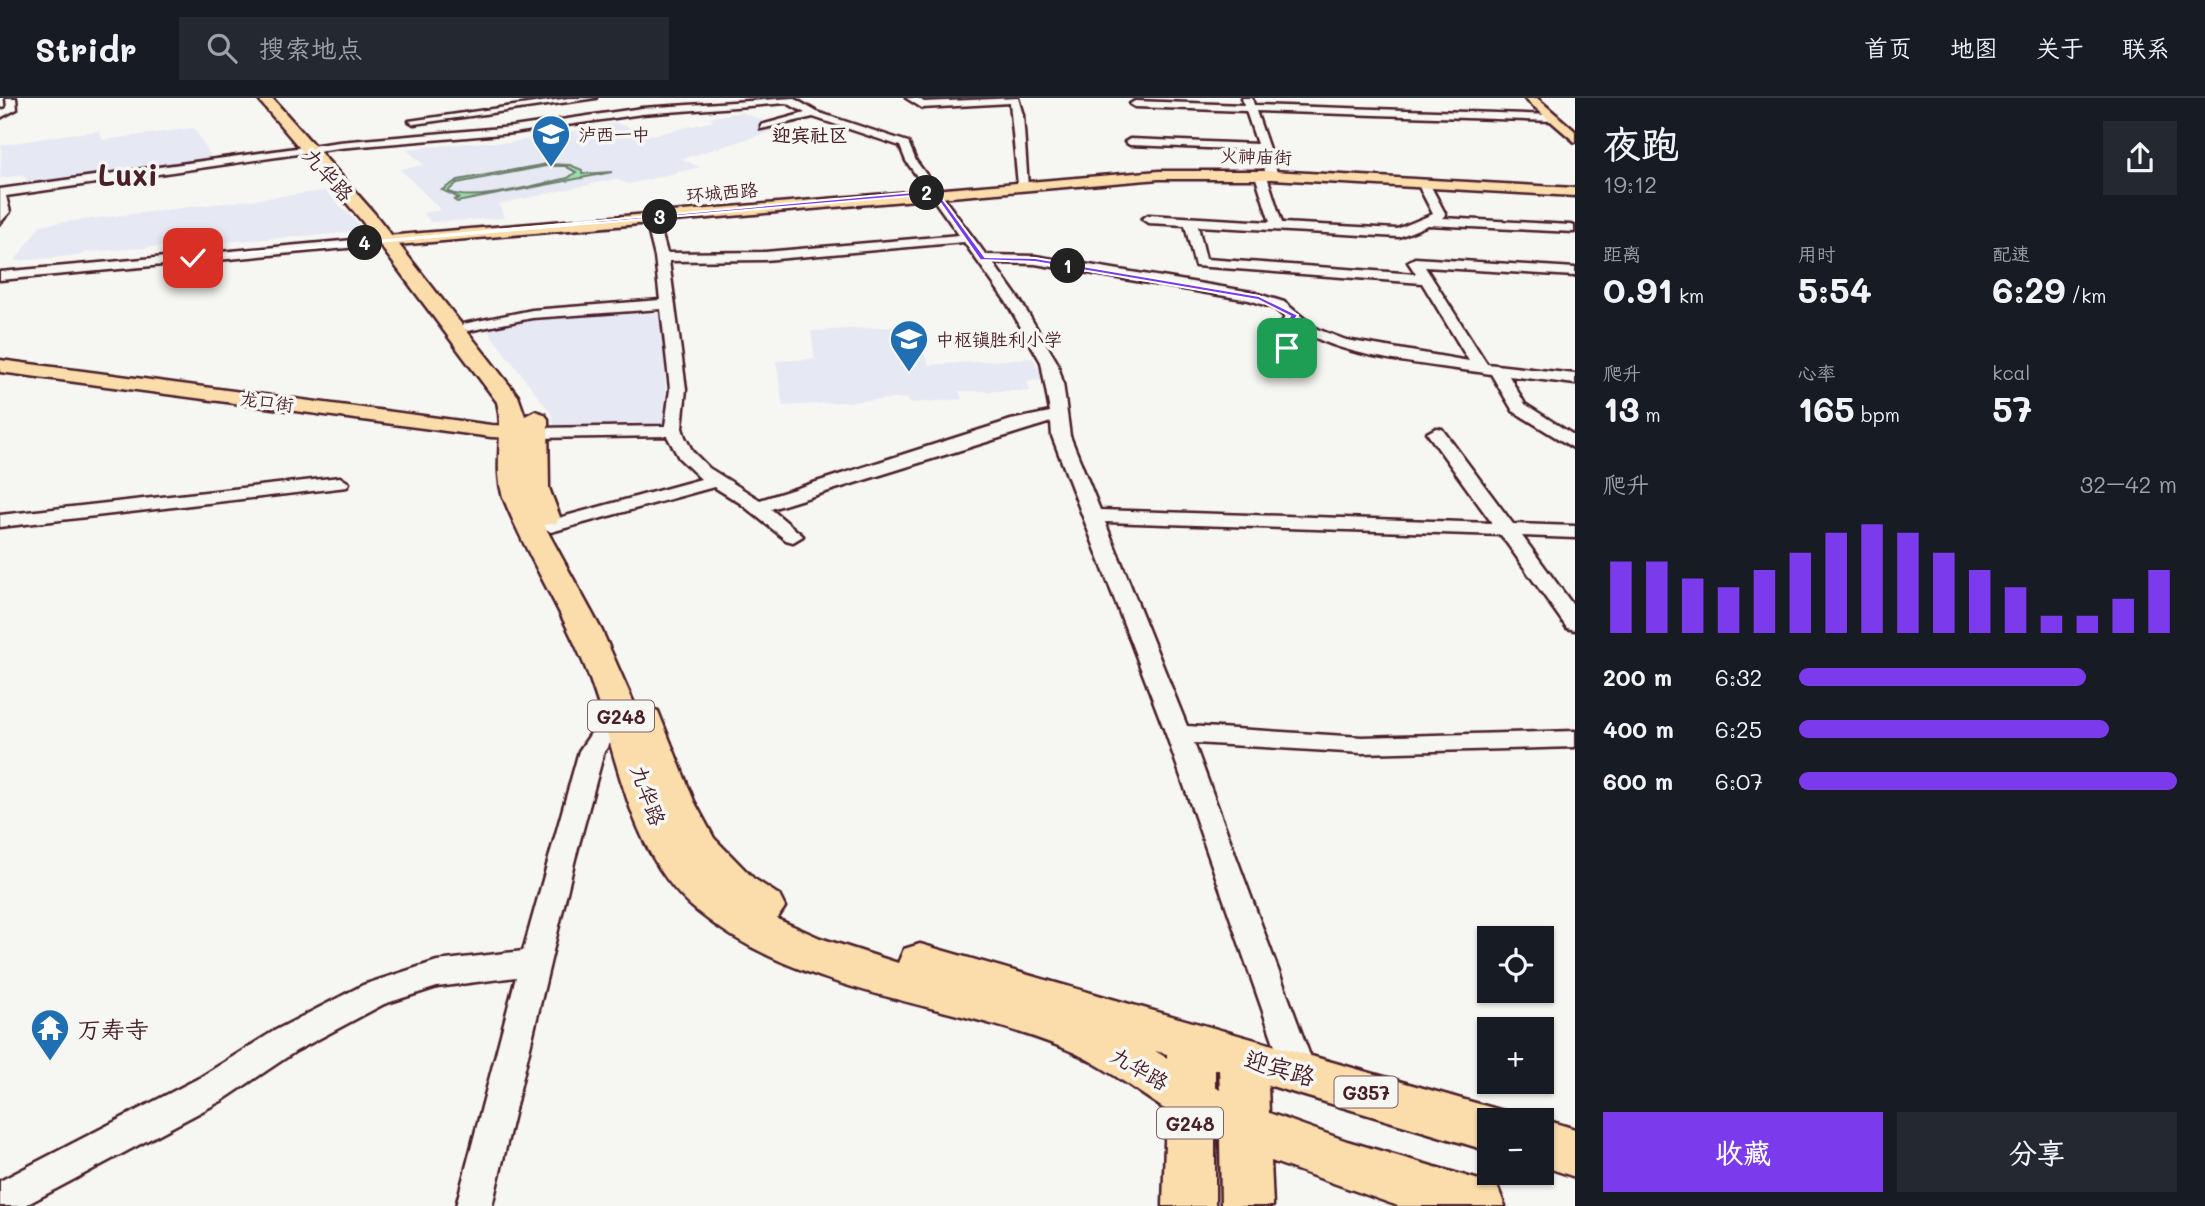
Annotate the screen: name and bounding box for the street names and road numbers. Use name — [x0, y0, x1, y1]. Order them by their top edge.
street label: 九华路 — [298, 142, 360, 206]
street label: 火神庙街 — [1220, 143, 1292, 169]
street label: 环城西路 — [685, 177, 759, 207]
street label: 龙口街 — [239, 385, 295, 417]
road number: G248 — [588, 701, 654, 732]
street label: 九华路 — [626, 761, 672, 829]
street label: 九华路 — [1106, 1041, 1174, 1095]
street label: 迎宾路 — [1241, 1042, 1319, 1092]
road number: G357 — [1334, 1076, 1398, 1108]
road number: G248 — [1157, 1107, 1223, 1138]

